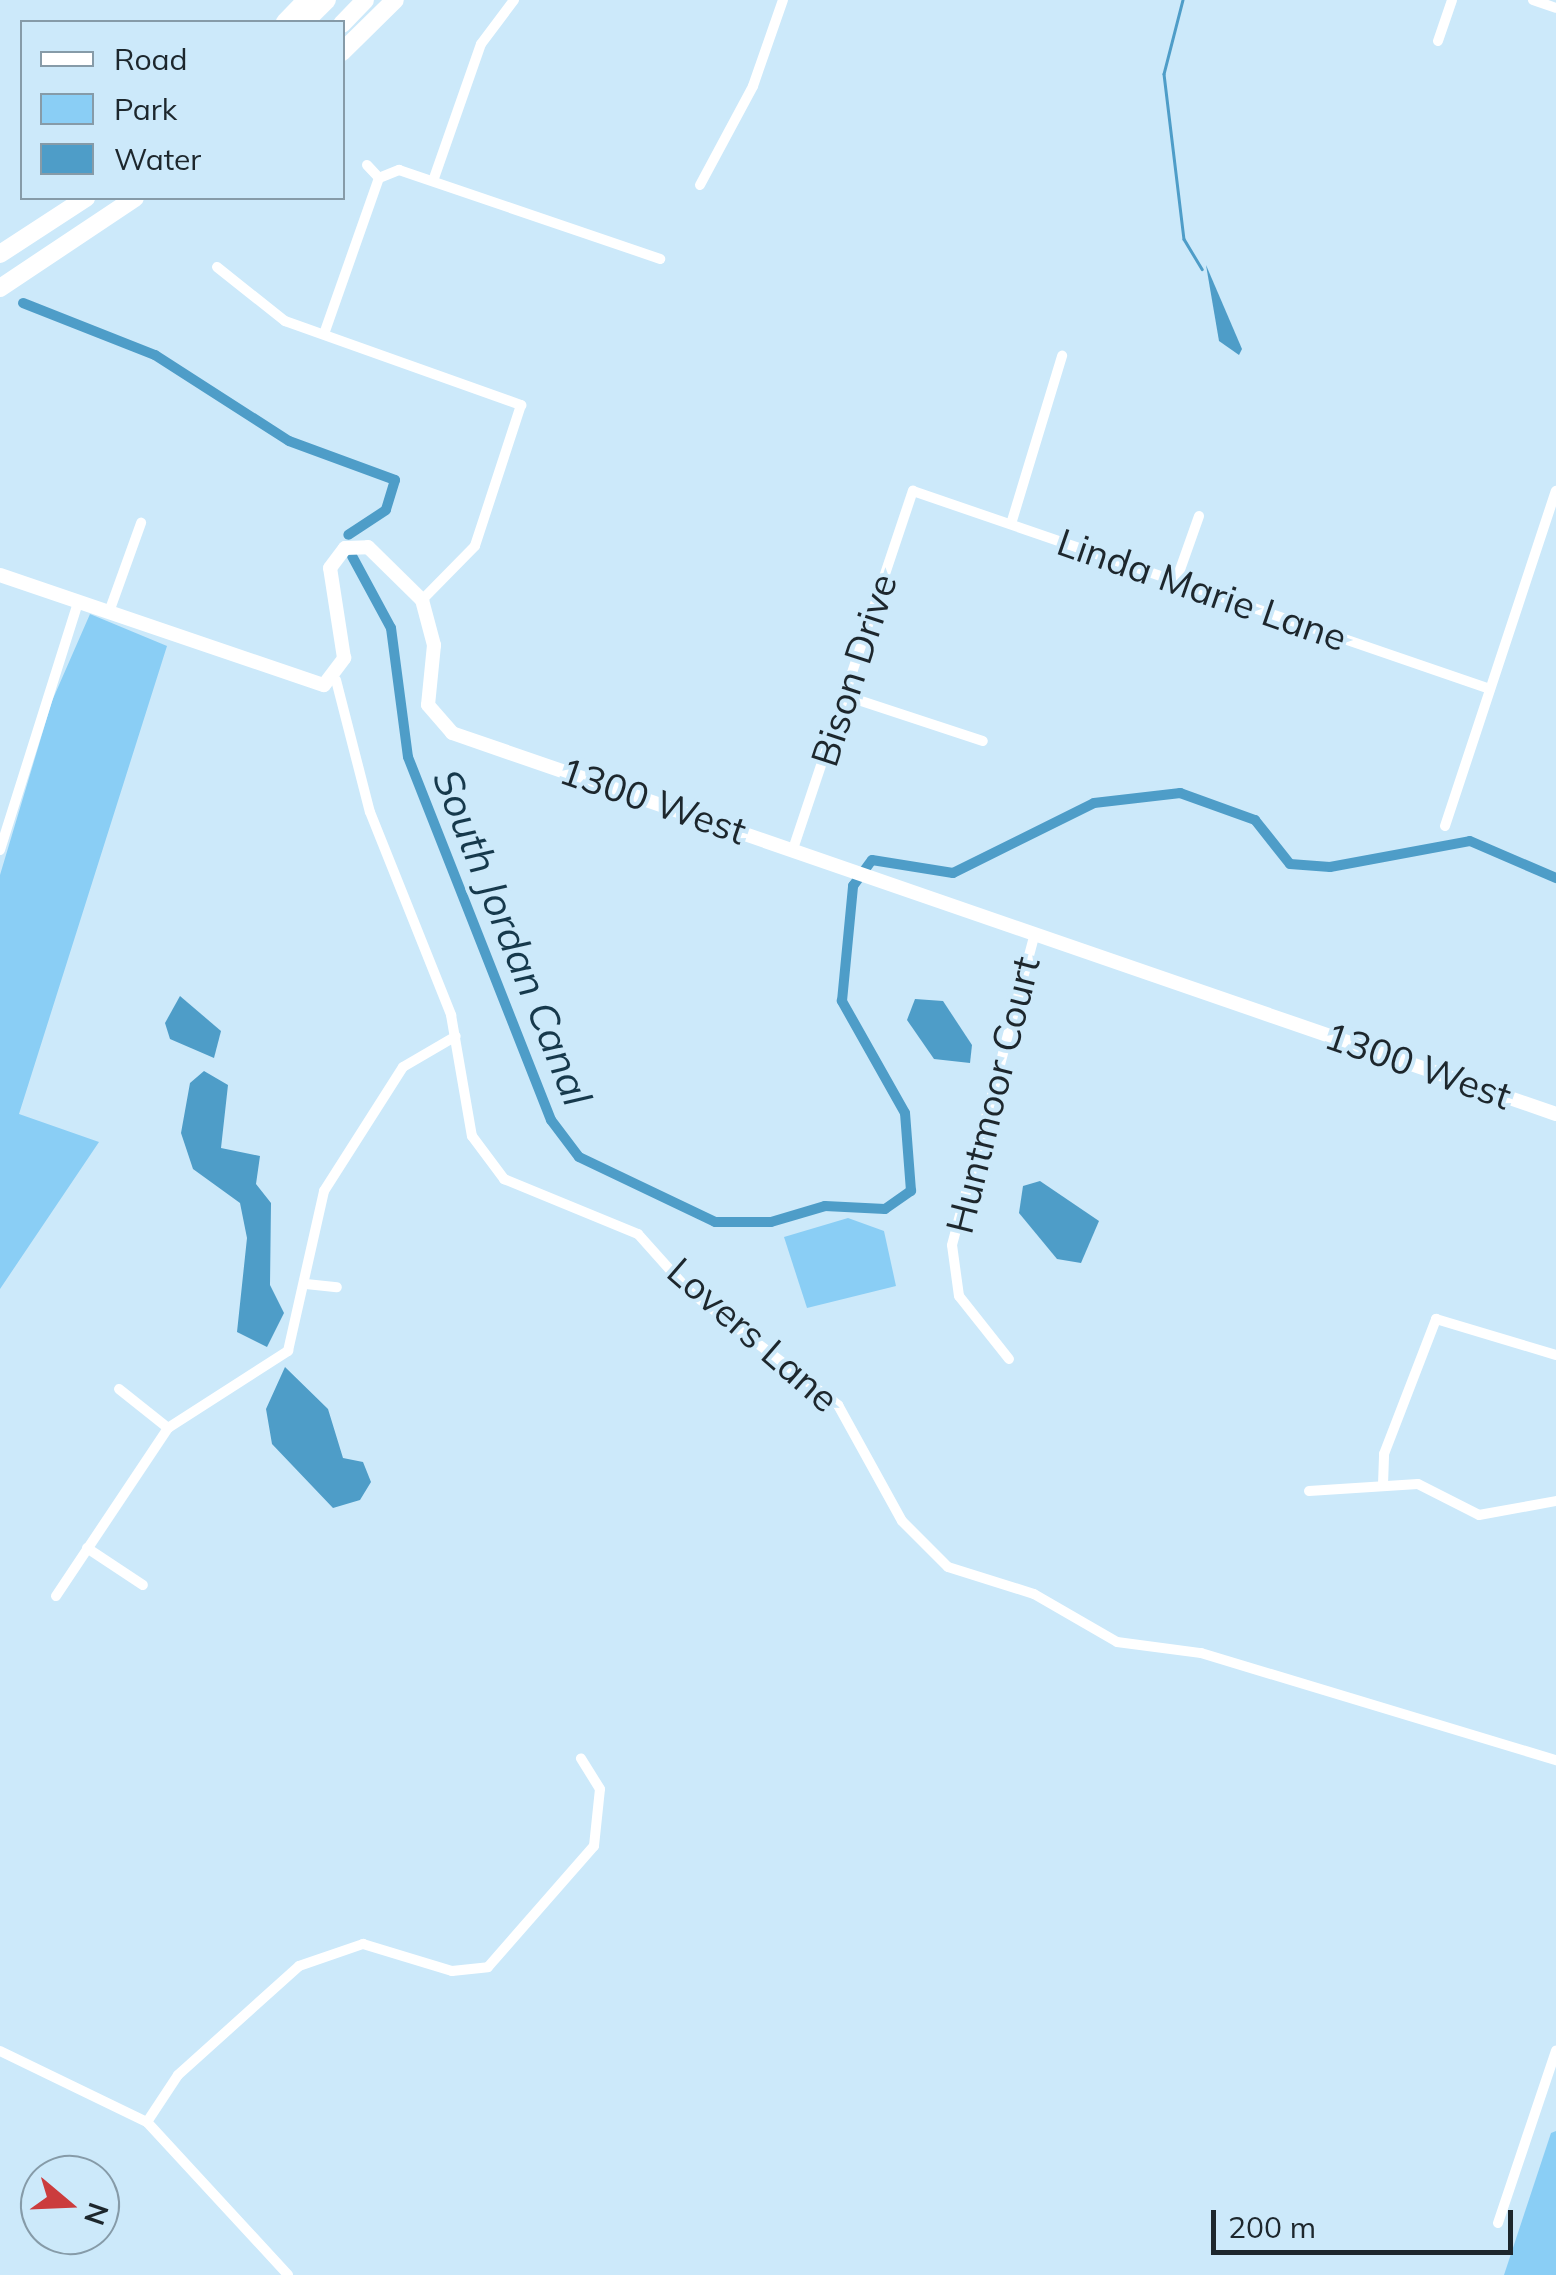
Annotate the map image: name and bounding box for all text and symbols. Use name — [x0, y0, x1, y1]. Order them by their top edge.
legend — [20, 20, 345, 200]
text: Road — [114, 40, 188, 78]
text: Park — [114, 90, 177, 128]
text: Water — [114, 140, 201, 178]
street label: Linda Marie Lane — [1051, 519, 1353, 661]
street label: Bison Drive — [802, 568, 906, 772]
street label: 1300 West — [554, 748, 752, 854]
water label: South Jordan Canal — [424, 762, 602, 1112]
street label: Huntmoor Court — [937, 952, 1049, 1238]
street label: 1300 West — [1319, 1013, 1517, 1119]
street label: Lovers Lane — [658, 1248, 848, 1422]
north arrow — [20, 2155, 120, 2255]
scale bar — [1216, 2190, 1518, 2252]
text: N — [77, 2199, 117, 2230]
text: 200 m — [1228, 2208, 1316, 2246]

